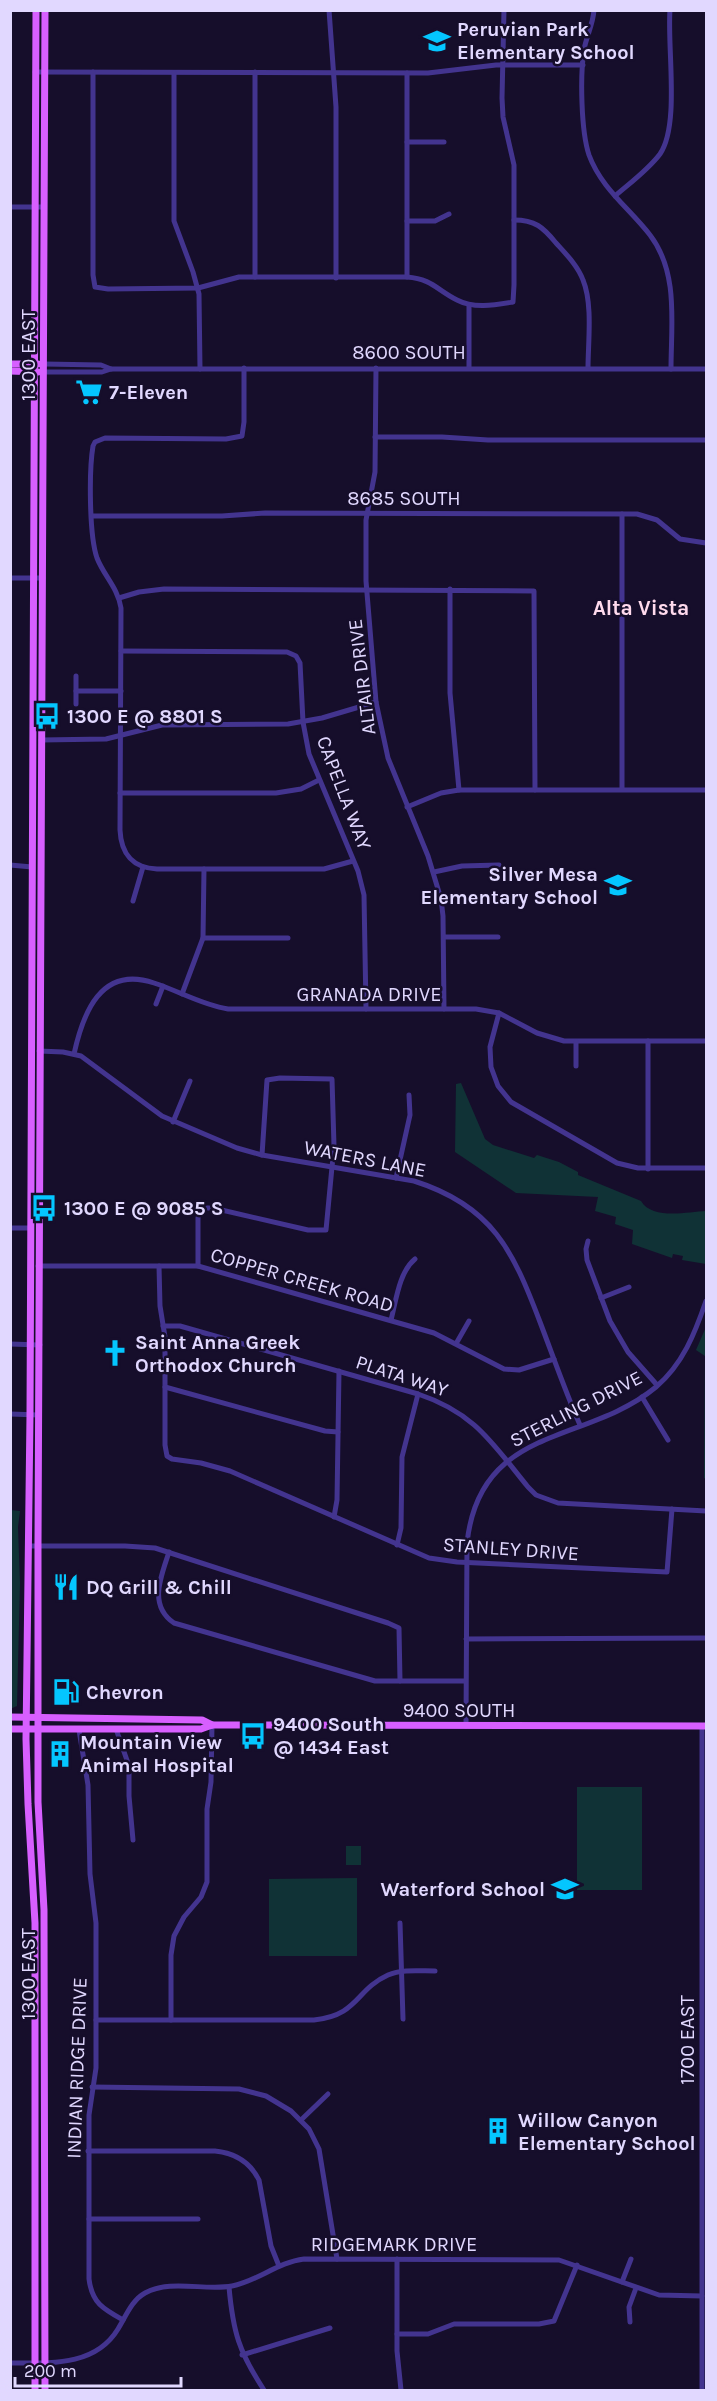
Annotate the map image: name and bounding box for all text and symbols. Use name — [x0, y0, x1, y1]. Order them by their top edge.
place label: Peruvian Park Elementary School — [457, 18, 635, 64]
school or university icon: Peruvian Park Elementary School — [422, 26, 452, 56]
street label: 1300 EAST — [17, 309, 40, 401]
street label: 8600 SOUTH — [352, 341, 466, 364]
supermarket icon: 7-Eleven — [74, 377, 104, 407]
place label: 7-Eleven — [109, 381, 188, 404]
street label: 8685 SOUTH — [347, 487, 461, 510]
district label: Alta Vista — [593, 596, 689, 620]
street label: ALTAIR DRIVE — [343, 618, 381, 736]
bus stop icon: 1300 E @ 8801 S — [32, 701, 62, 731]
place label: 1300 E @ 8801 S — [67, 705, 223, 728]
street label: CAPELLA WAY — [312, 733, 376, 853]
place label: Silver Mesa Elementary School — [420, 863, 598, 909]
school or university icon: Silver Mesa Elementary School — [603, 870, 633, 900]
street label: GRANADA DRIVE — [297, 983, 441, 1006]
street label: WATERS LANE — [302, 1136, 428, 1182]
bus stop icon: 1300 E @ 9085 S — [29, 1193, 59, 1223]
place label: 1300 E @ 9085 S — [64, 1197, 224, 1220]
street label: COPPER CREEK ROAD — [208, 1243, 396, 1317]
place label: Saint Anna Greek Orthodox Church — [135, 1331, 300, 1377]
church icon: Saint Anna Greek Orthodox Church — [100, 1338, 130, 1368]
street label: PLATA WAY — [353, 1350, 451, 1402]
street label: STERLING DRIVE — [506, 1366, 646, 1452]
street label: STANLEY DRIVE — [442, 1533, 580, 1565]
restaurant icon: DQ Grill & Chill — [51, 1572, 81, 1602]
place label: DQ Grill & Chill — [86, 1576, 232, 1599]
fuel station icon: Chevron — [51, 1677, 81, 1707]
place label: Chevron — [86, 1681, 164, 1704]
street label: 9400 SOUTH — [403, 1699, 515, 1722]
place label: 9400 South @ 1434 East — [273, 1713, 389, 1759]
bus stop icon: 9400 South @ 1434 East — [238, 1721, 268, 1751]
place label: Mountain View Animal Hospital — [80, 1731, 234, 1777]
building icon: Mountain View Animal Hospital — [45, 1739, 75, 1769]
school or university icon: Waterford School — [550, 1874, 580, 1904]
place label: Waterford School — [380, 1878, 545, 1901]
street label: 1300 EAST — [17, 1928, 40, 2020]
street label: INDIAN RIDGE DRIVE — [62, 1977, 92, 2159]
street label: 1700 EAST — [676, 1995, 699, 2085]
place label: Willow Canyon Elementary School — [518, 2109, 696, 2155]
building icon: Willow Canyon Elementary School — [483, 2116, 513, 2146]
street label: RIDGEMARK DRIVE — [311, 2233, 477, 2256]
scale bar — [15, 2350, 182, 2388]
text: 200 m — [24, 2360, 77, 2382]

